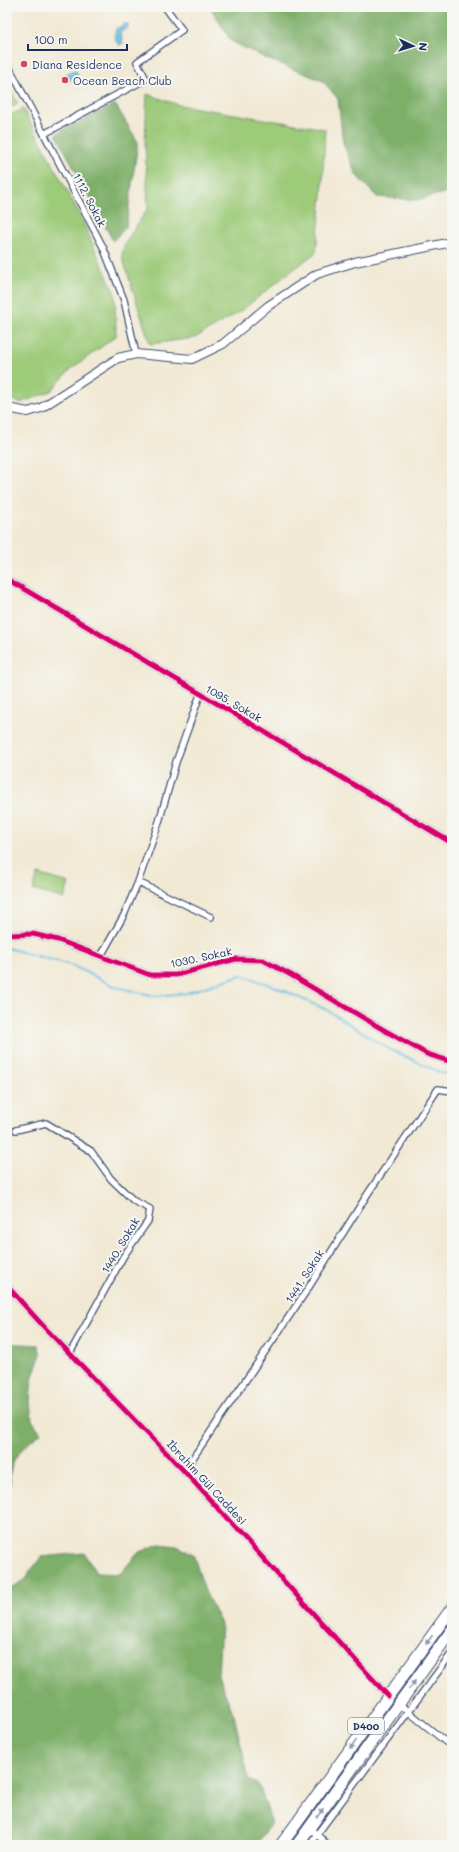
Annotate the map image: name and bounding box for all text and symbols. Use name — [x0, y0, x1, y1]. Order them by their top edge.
scale bar — [28, 26, 127, 52]
north arrow — [393, 26, 433, 66]
text: 100 m — [34, 31, 68, 47]
text: N — [416, 42, 431, 51]
place label: Diana Residence — [32, 57, 122, 72]
marker: Diana Residence — [19, 59, 29, 69]
place label: Ocean Beach Club — [73, 73, 172, 88]
marker: Ocean Beach Club — [60, 75, 70, 85]
street label: 1112. Sokak — [70, 170, 110, 230]
street label: 1095. Sokak — [203, 681, 265, 725]
street label: 1030. Sokak — [169, 943, 234, 971]
street label: 1440. Sokak — [97, 1214, 143, 1276]
street label: 1441. Sokak — [281, 1246, 327, 1306]
street label: Ibrahim Gül Caddesi — [164, 1436, 250, 1528]
one-way arrow — [425, 1634, 433, 1645]
one-way arrow — [408, 1680, 417, 1691]
road number: D400 — [348, 1718, 384, 1734]
one-way arrow — [349, 1740, 357, 1750]
one-way arrow — [316, 1808, 324, 1819]

